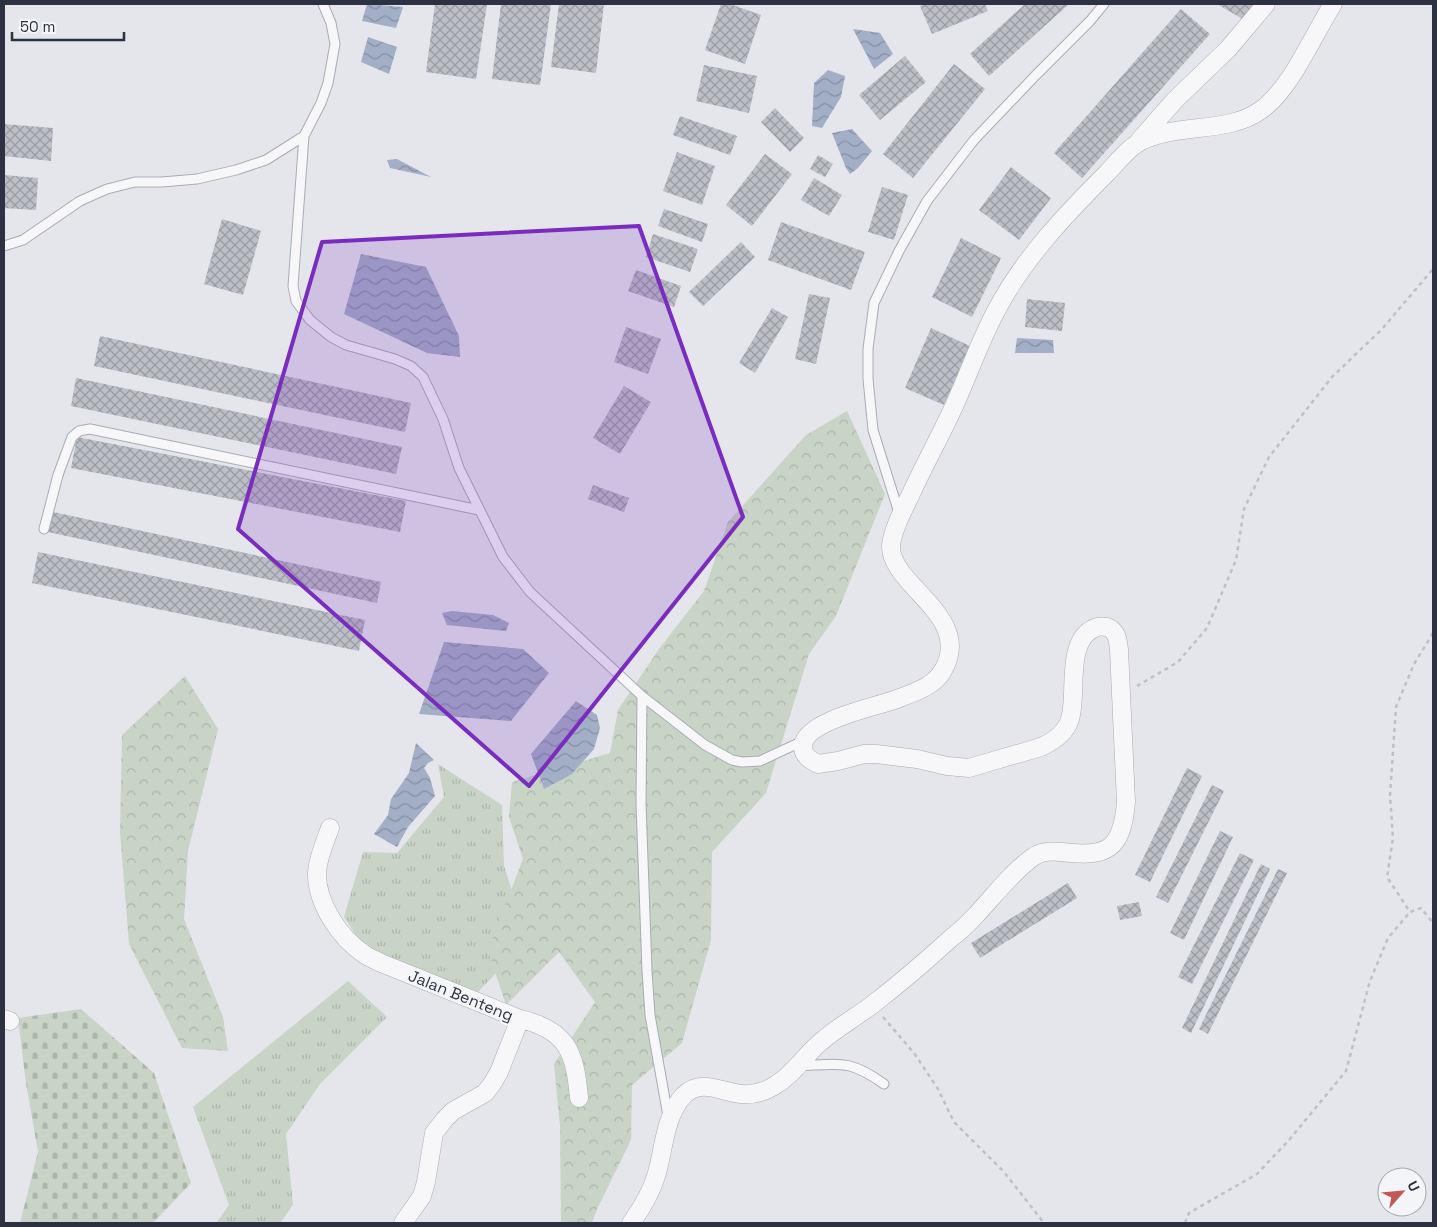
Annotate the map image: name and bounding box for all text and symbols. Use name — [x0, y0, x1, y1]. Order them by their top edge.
scale bar — [12, 10, 125, 42]
text: 50 m — [20, 17, 55, 36]
street label: Jalan Benteng — [405, 965, 516, 1026]
north arrow — [1377, 1167, 1427, 1217]
text: U — [1403, 1178, 1424, 1194]

